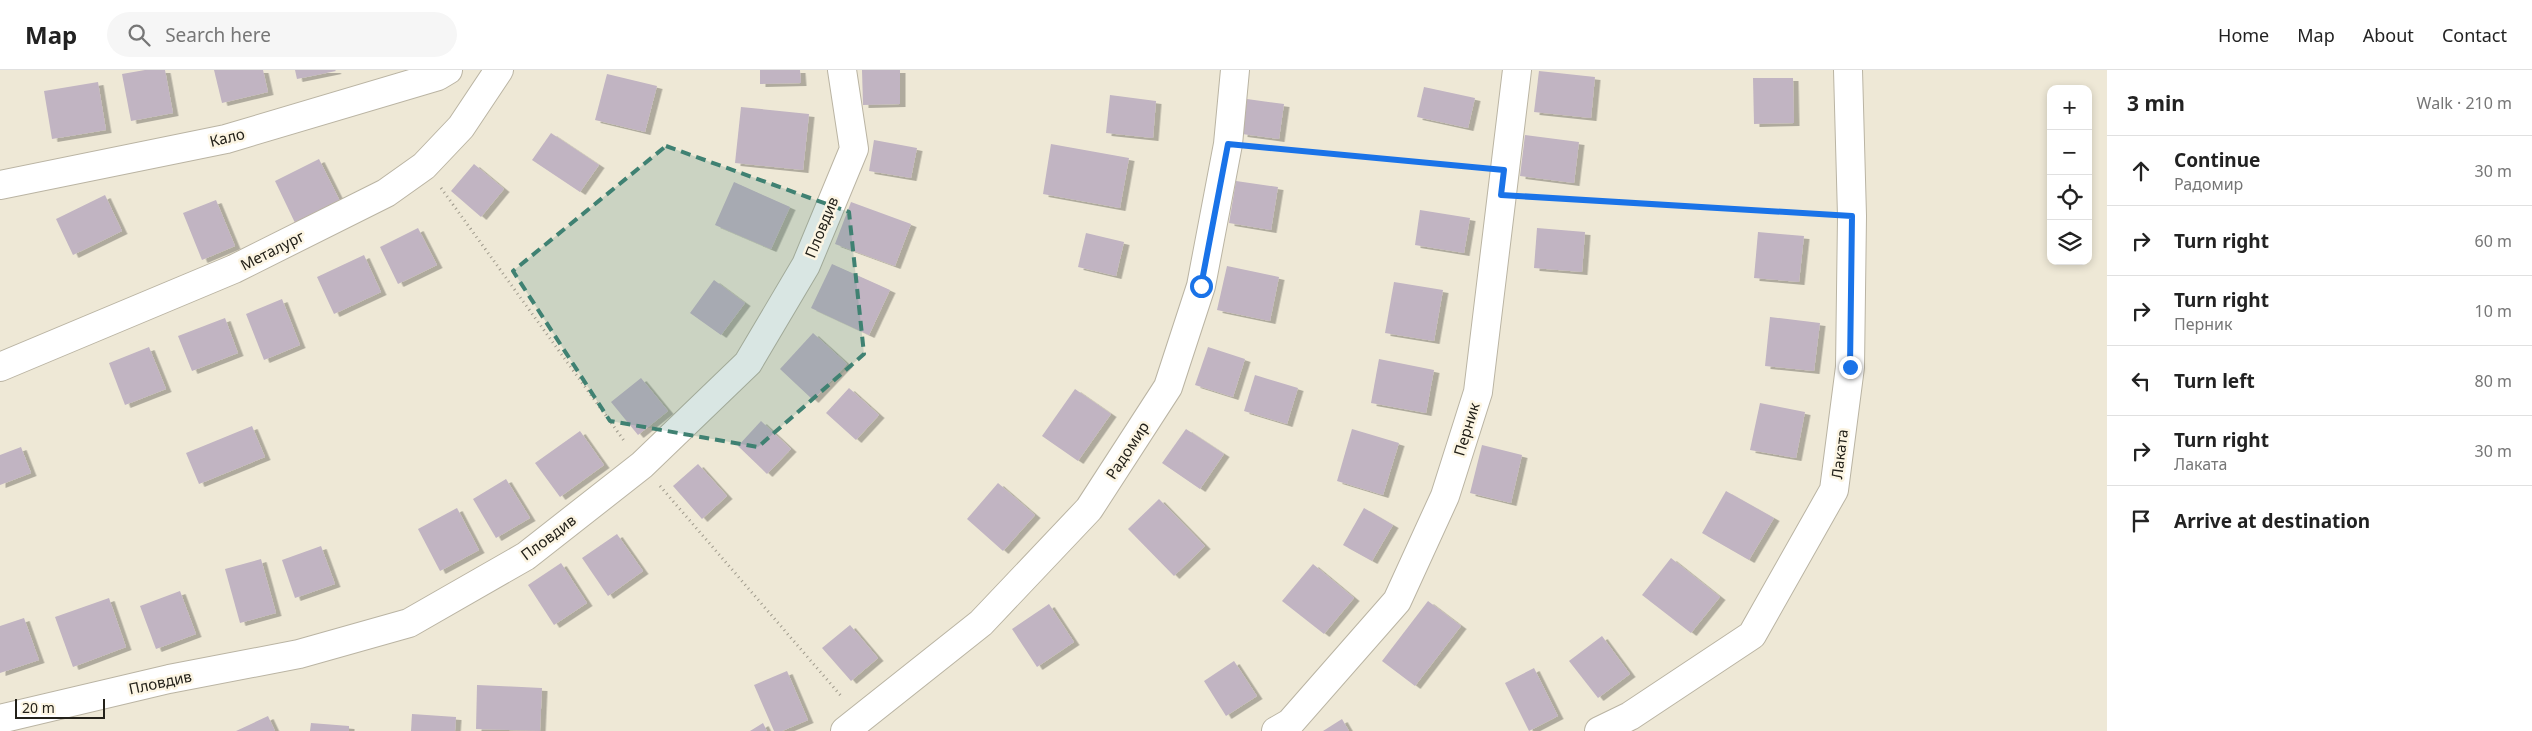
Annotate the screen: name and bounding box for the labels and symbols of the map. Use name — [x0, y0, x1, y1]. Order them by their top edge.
street label: Кало — [207, 123, 247, 151]
street label: Пловдив — [800, 194, 842, 260]
street label: Металург — [237, 225, 308, 275]
route start — [1190, 275, 1213, 298]
route end — [1839, 356, 1862, 379]
street label: Перник — [1448, 400, 1484, 458]
street label: Радомир — [1101, 417, 1153, 483]
street label: Лаката — [1826, 428, 1852, 480]
street label: Пловдив — [516, 510, 580, 564]
street label: Пловдив — [127, 666, 193, 698]
scale bar — [15, 696, 105, 719]

